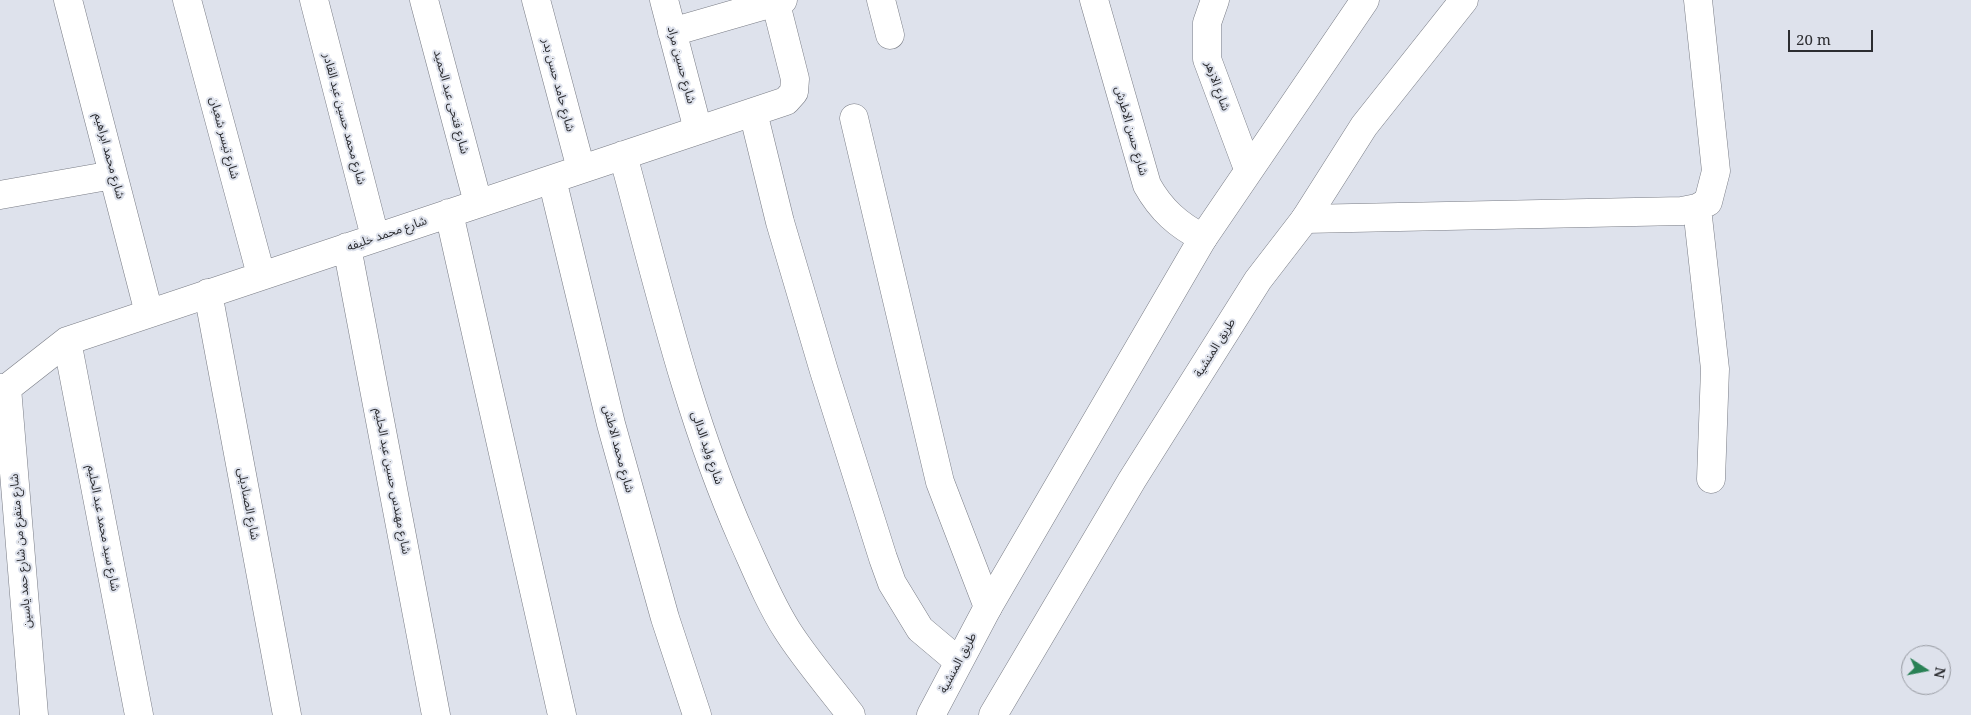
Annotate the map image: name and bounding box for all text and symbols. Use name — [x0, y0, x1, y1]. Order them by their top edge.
scale bar — [1791, 20, 1876, 52]
street label: شارع حسين مراد — [664, 25, 698, 105]
text: 20 m — [1796, 29, 1831, 49]
street label: شارع حامد حسن بدر — [539, 37, 577, 133]
street label: شارع فتحى عبد الحميد — [430, 48, 472, 156]
street label: شارع محمد حسين عبد القادر — [319, 52, 369, 186]
street label: شارع الازهر — [1201, 59, 1233, 113]
street label: شارع حسن الاطرش — [1111, 85, 1151, 177]
street label: شارع تيسر شعبان — [206, 96, 242, 180]
street label: شارع محمد ابراهيم — [91, 111, 127, 201]
street label: شارع محمد خليفه — [345, 214, 429, 254]
street label: طريق المنشية — [1191, 316, 1239, 380]
street label: شارع محمد الاطش — [599, 404, 637, 494]
street label: شارع مهندس حسين عبد الحليم — [371, 407, 413, 555]
street label: شارع وليد الدالى — [688, 410, 726, 486]
street label: شارع سيد محمد عبد الحليم — [84, 464, 122, 592]
street label: شارع الصناديلى — [234, 467, 262, 541]
street label: شارع متفرع من شارع حمد ياسين — [7, 473, 35, 629]
street label: طريق المنشية — [936, 630, 980, 696]
north arrow — [1901, 645, 1951, 695]
text: N — [1930, 666, 1951, 680]

